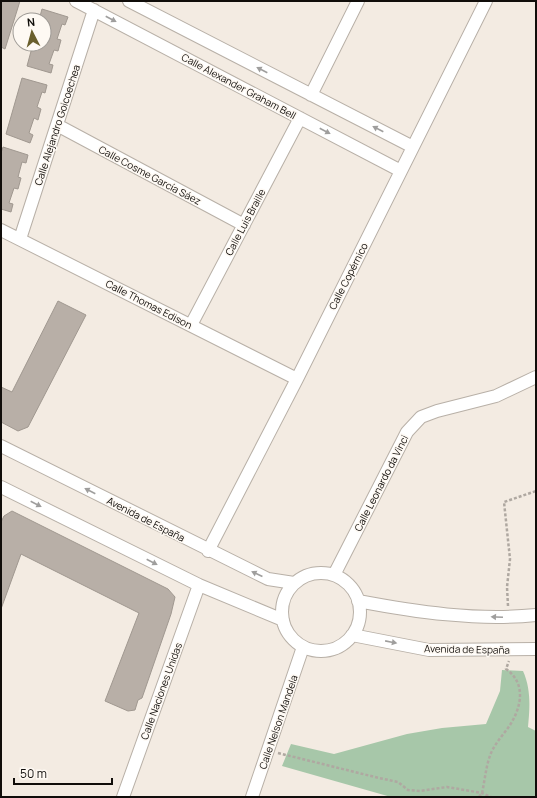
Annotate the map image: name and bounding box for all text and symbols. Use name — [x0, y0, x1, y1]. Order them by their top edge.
north arrow — [12, 12, 52, 52]
text: N — [26, 14, 36, 29]
one-way arrow — [105, 16, 117, 22]
street label: Calle Alexander Graham Bell — [179, 50, 299, 122]
street label: Calle Alejandro Goicoechea — [31, 63, 83, 187]
one-way arrow — [257, 67, 268, 73]
one-way arrow — [372, 126, 384, 133]
one-way arrow — [319, 128, 331, 135]
street label: Calle Cosme García Sáez — [96, 142, 204, 208]
street label: Calle Luis Braille — [221, 186, 269, 258]
street label: Calle Copérnico — [325, 240, 371, 312]
street label: Calle Thomas Edison — [103, 276, 195, 332]
street label: Calle Leonardo da Vinci — [351, 433, 411, 533]
one-way arrow — [84, 488, 96, 494]
street label: Avenida de España — [105, 493, 187, 545]
one-way arrow — [30, 501, 42, 507]
one-way arrow — [146, 559, 158, 565]
one-way arrow — [251, 571, 262, 577]
one-way arrow — [490, 614, 503, 620]
one-way arrow — [384, 640, 397, 646]
street label: Calle Naciones Unidas — [137, 641, 185, 741]
street label: Avenida de España — [424, 641, 510, 657]
street label: Calle Nelson Mandela — [255, 673, 301, 771]
scale bar — [14, 760, 112, 786]
text: 50 m — [20, 765, 47, 782]

